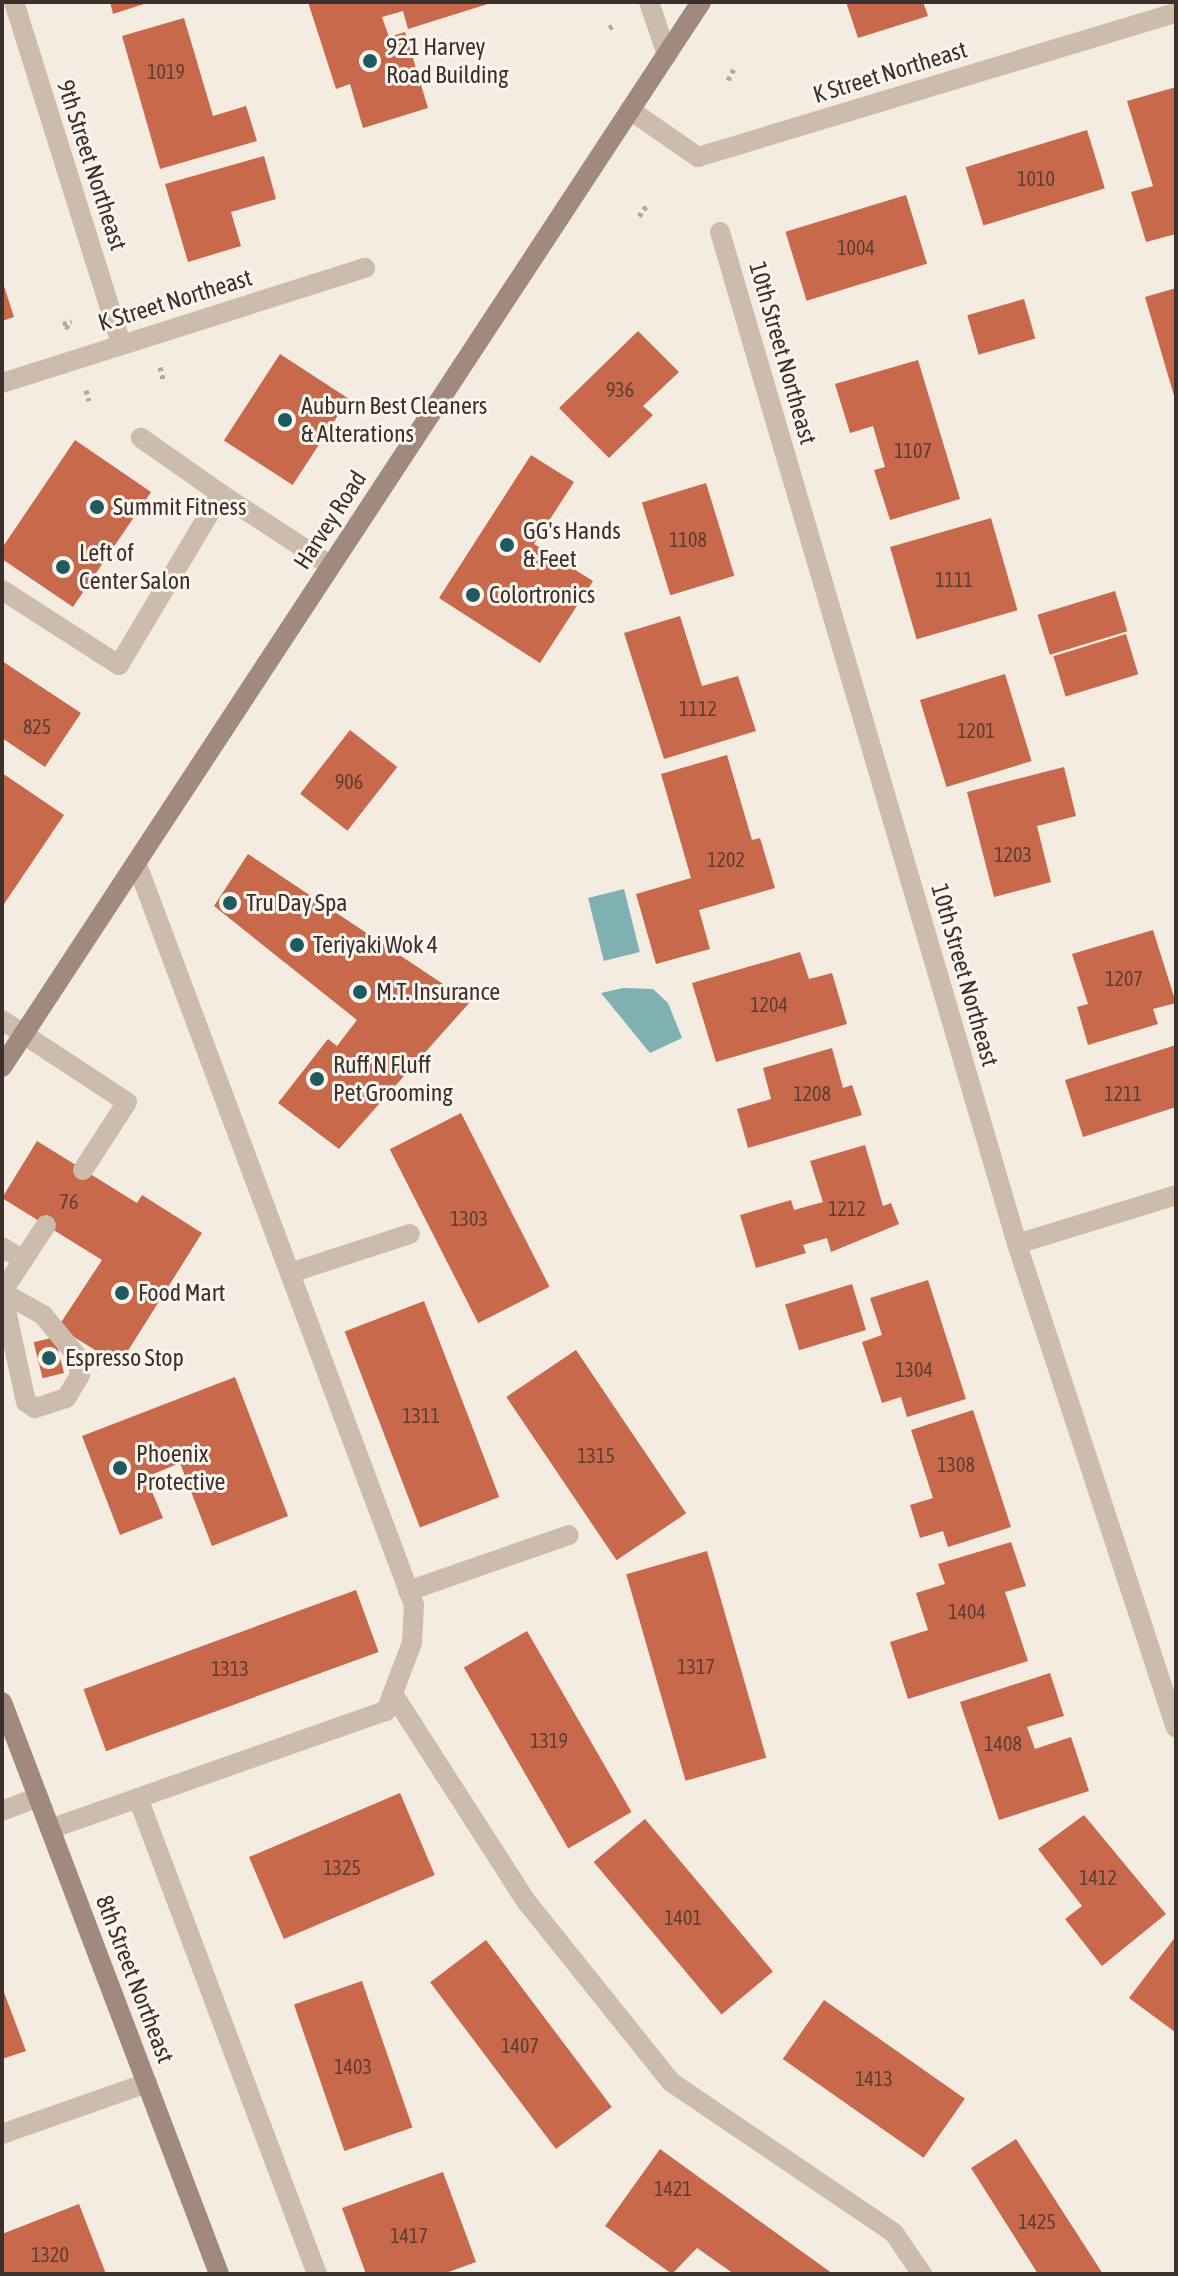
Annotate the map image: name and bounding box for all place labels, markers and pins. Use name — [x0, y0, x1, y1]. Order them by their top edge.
place label: 921 Harvey Road Building — [386, 33, 509, 89]
marker: 921 Harvey Road Building — [361, 52, 379, 70]
place label: Auburn Best Cleaners & Alterations — [301, 392, 487, 448]
marker: Auburn Best Cleaners & Alterations — [276, 411, 294, 429]
place label: Summit Fitness — [113, 493, 247, 521]
marker: Summit Fitness — [88, 498, 106, 516]
place label: GG's Hands & Feet — [523, 517, 621, 573]
marker: GG's Hands & Feet — [498, 536, 516, 554]
place label: Left of Center Salon — [79, 539, 191, 595]
marker: Left of Center Salon — [54, 558, 72, 576]
place label: Colortronics — [489, 581, 595, 609]
marker: Colortronics — [464, 586, 482, 604]
place label: Tru Day Spa — [246, 889, 347, 917]
marker: Tru Day Spa — [221, 894, 239, 912]
place label: Teriyaki Wok 4 — [313, 931, 438, 959]
marker: Teriyaki Wok 4 — [288, 936, 306, 954]
place label: M.T. Insurance — [376, 978, 500, 1006]
marker: M.T. Insurance — [351, 983, 369, 1001]
place label: Ruff N Fluff Pet Grooming — [333, 1051, 453, 1107]
marker: Ruff N Fluff Pet Grooming — [308, 1070, 326, 1088]
place label: Food Mart — [138, 1279, 225, 1307]
marker: Food Mart — [113, 1284, 131, 1302]
place label: Espresso Stop — [65, 1344, 184, 1372]
marker: Espresso Stop — [40, 1349, 58, 1367]
place label: Phoenix Protective — [136, 1440, 225, 1496]
marker: Phoenix Protective — [111, 1459, 129, 1477]

